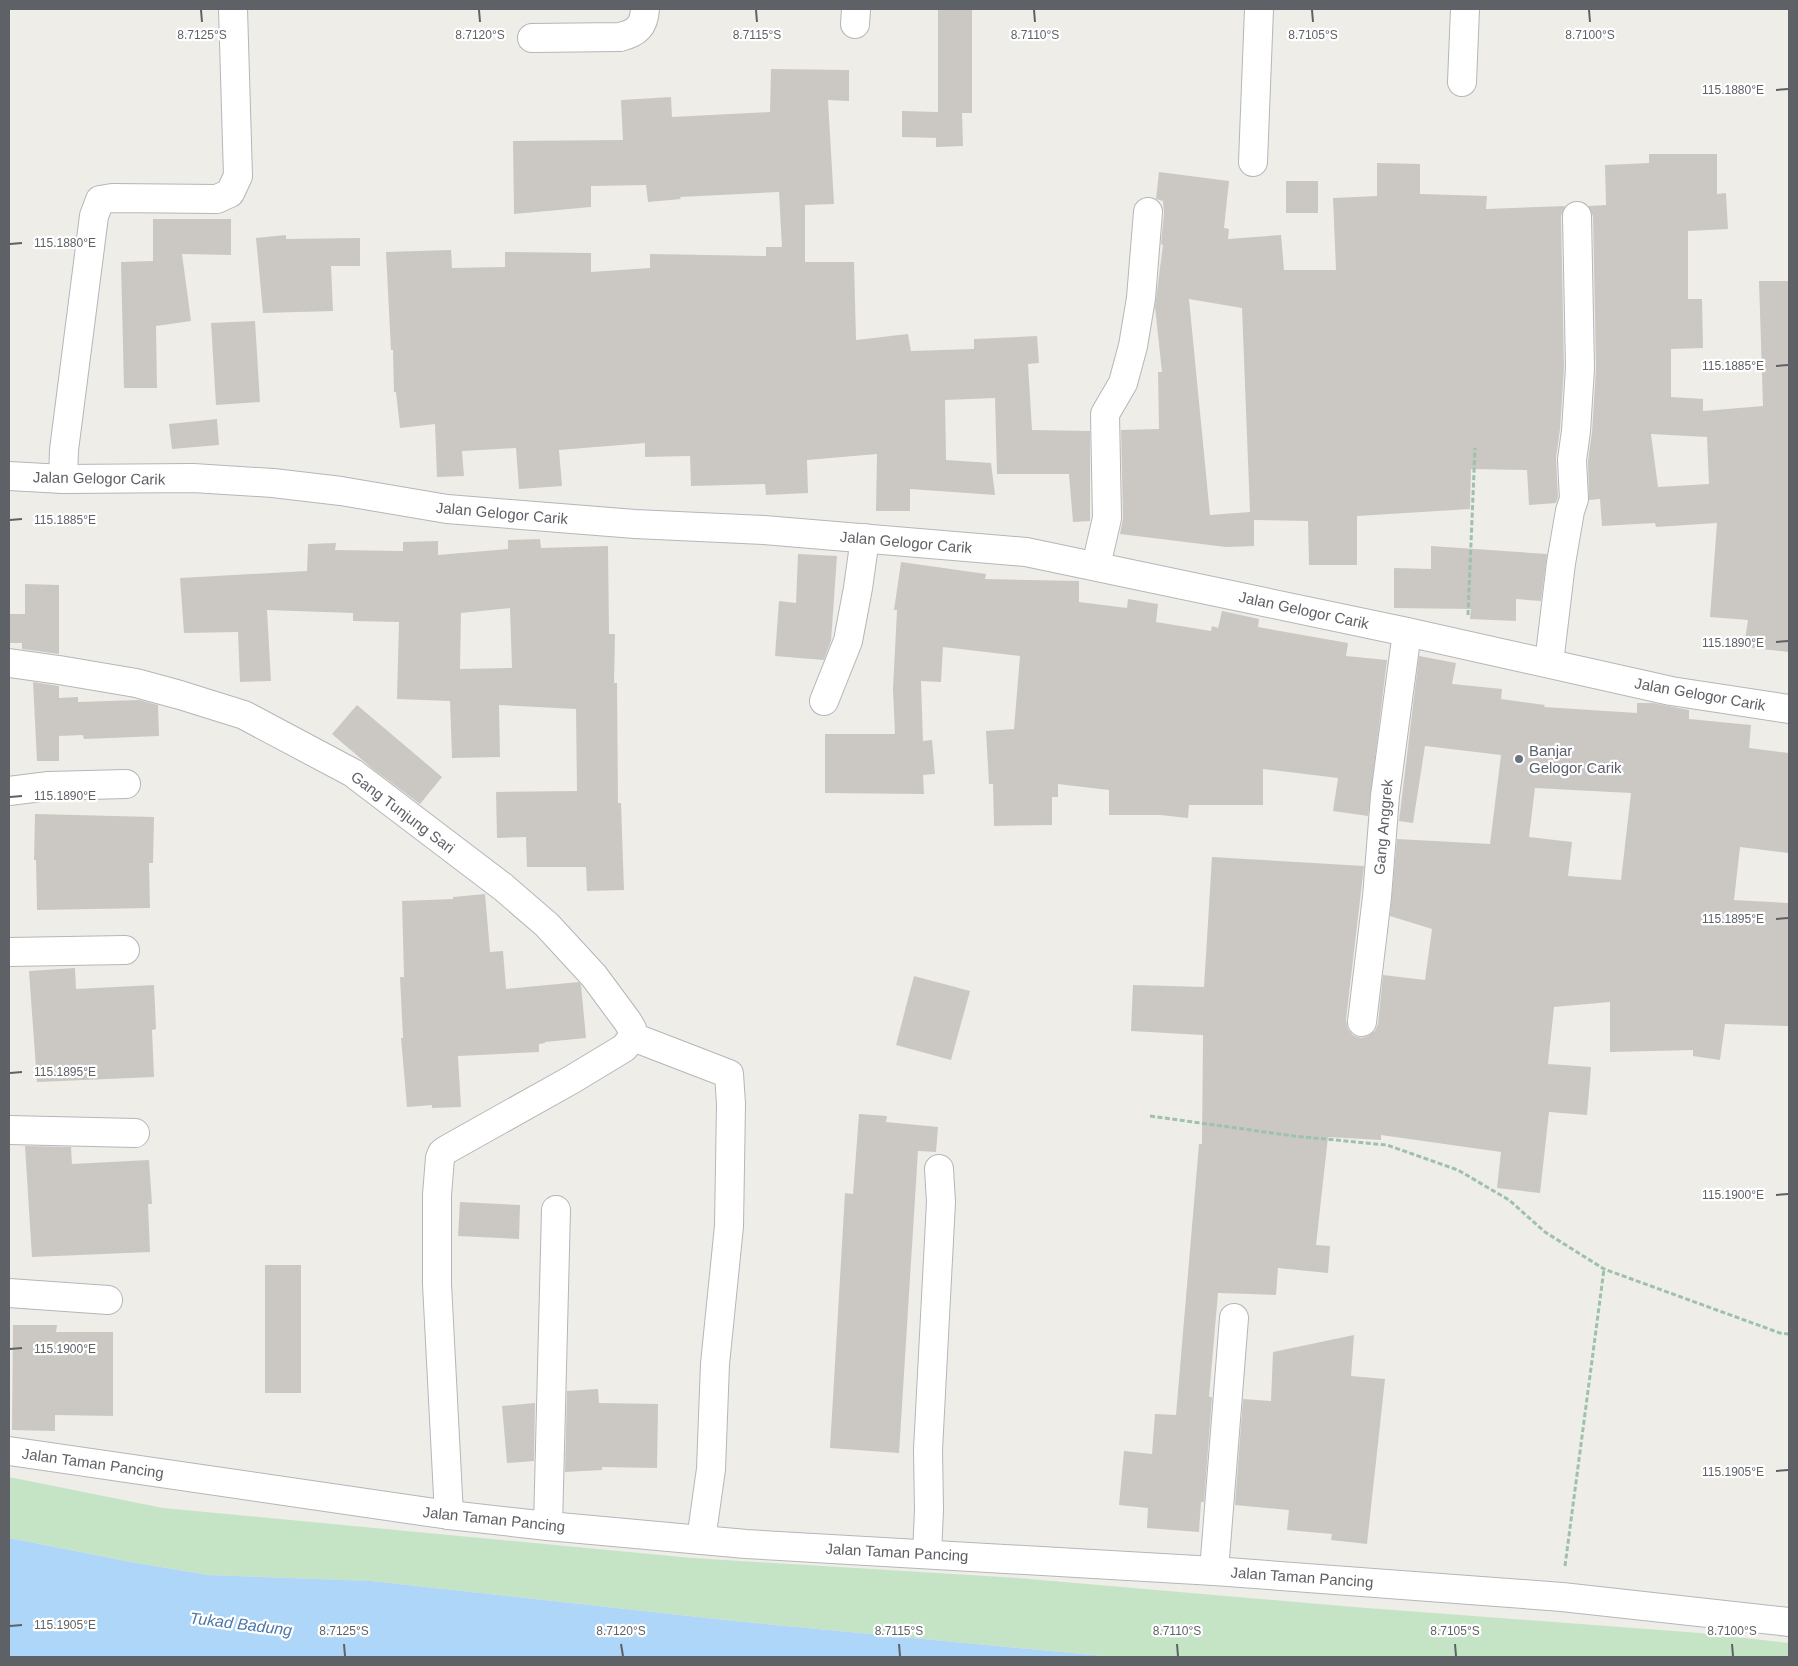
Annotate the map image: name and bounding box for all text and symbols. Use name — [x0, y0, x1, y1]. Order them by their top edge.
text: 8.7125°S — [177, 28, 227, 42]
text: 8.7120°S — [455, 28, 505, 42]
text: 8.7115°S — [733, 28, 781, 42]
text: 8.7110°S — [1011, 28, 1059, 42]
text: 8.7105°S — [1288, 28, 1338, 42]
text: 8.7100°S — [1565, 28, 1615, 42]
text: 115.1880°E — [1702, 83, 1764, 97]
text: 115.1880°E — [34, 236, 96, 250]
text: 115.1885°E — [1702, 359, 1764, 373]
street label: Jalan Gelogor Carik — [33, 468, 166, 488]
street label: Jalan Gelogor Carik — [435, 499, 569, 527]
text: 115.1885°E — [34, 513, 96, 527]
street label: Jalan Gelogor Carik — [839, 528, 973, 556]
street label: Jalan Gelogor Carik — [1237, 588, 1371, 632]
text: 115.1890°E — [1702, 636, 1764, 650]
street label: Jalan Gelogor Carik — [1633, 674, 1767, 714]
place label: Banjar Gelogor Carik — [1529, 742, 1622, 776]
marker: Banjar Gelogor Carik — [1513, 753, 1525, 765]
street label: Gang Tunjung Sari — [348, 768, 458, 856]
street label: Gang Anggrek — [1370, 778, 1396, 876]
text: 115.1890°E — [34, 789, 96, 803]
text: 115.1895°E — [1702, 912, 1764, 926]
text: 115.1895°E — [34, 1065, 96, 1079]
text: 115.1900°E — [1702, 1188, 1764, 1202]
text: 115.1900°E — [34, 1342, 96, 1356]
street label: Jalan Taman Pancing — [21, 1445, 165, 1481]
text: 115.1905°E — [1702, 1465, 1764, 1479]
street label: Jalan Taman Pancing — [422, 1503, 566, 1535]
street label: Jalan Taman Pancing — [825, 1540, 969, 1564]
street label: Jalan Taman Pancing — [1230, 1564, 1374, 1590]
water label: Tukad Badung — [189, 1609, 293, 1639]
text: 115.1905°E — [34, 1618, 96, 1632]
text: 8.7125°S — [319, 1624, 369, 1638]
text: 8.7120°S — [596, 1624, 646, 1638]
text: 8.7115°S — [875, 1624, 923, 1638]
text: 8.7110°S — [1153, 1624, 1201, 1638]
text: 8.7105°S — [1430, 1624, 1480, 1638]
text: 8.7100°S — [1707, 1624, 1757, 1638]

